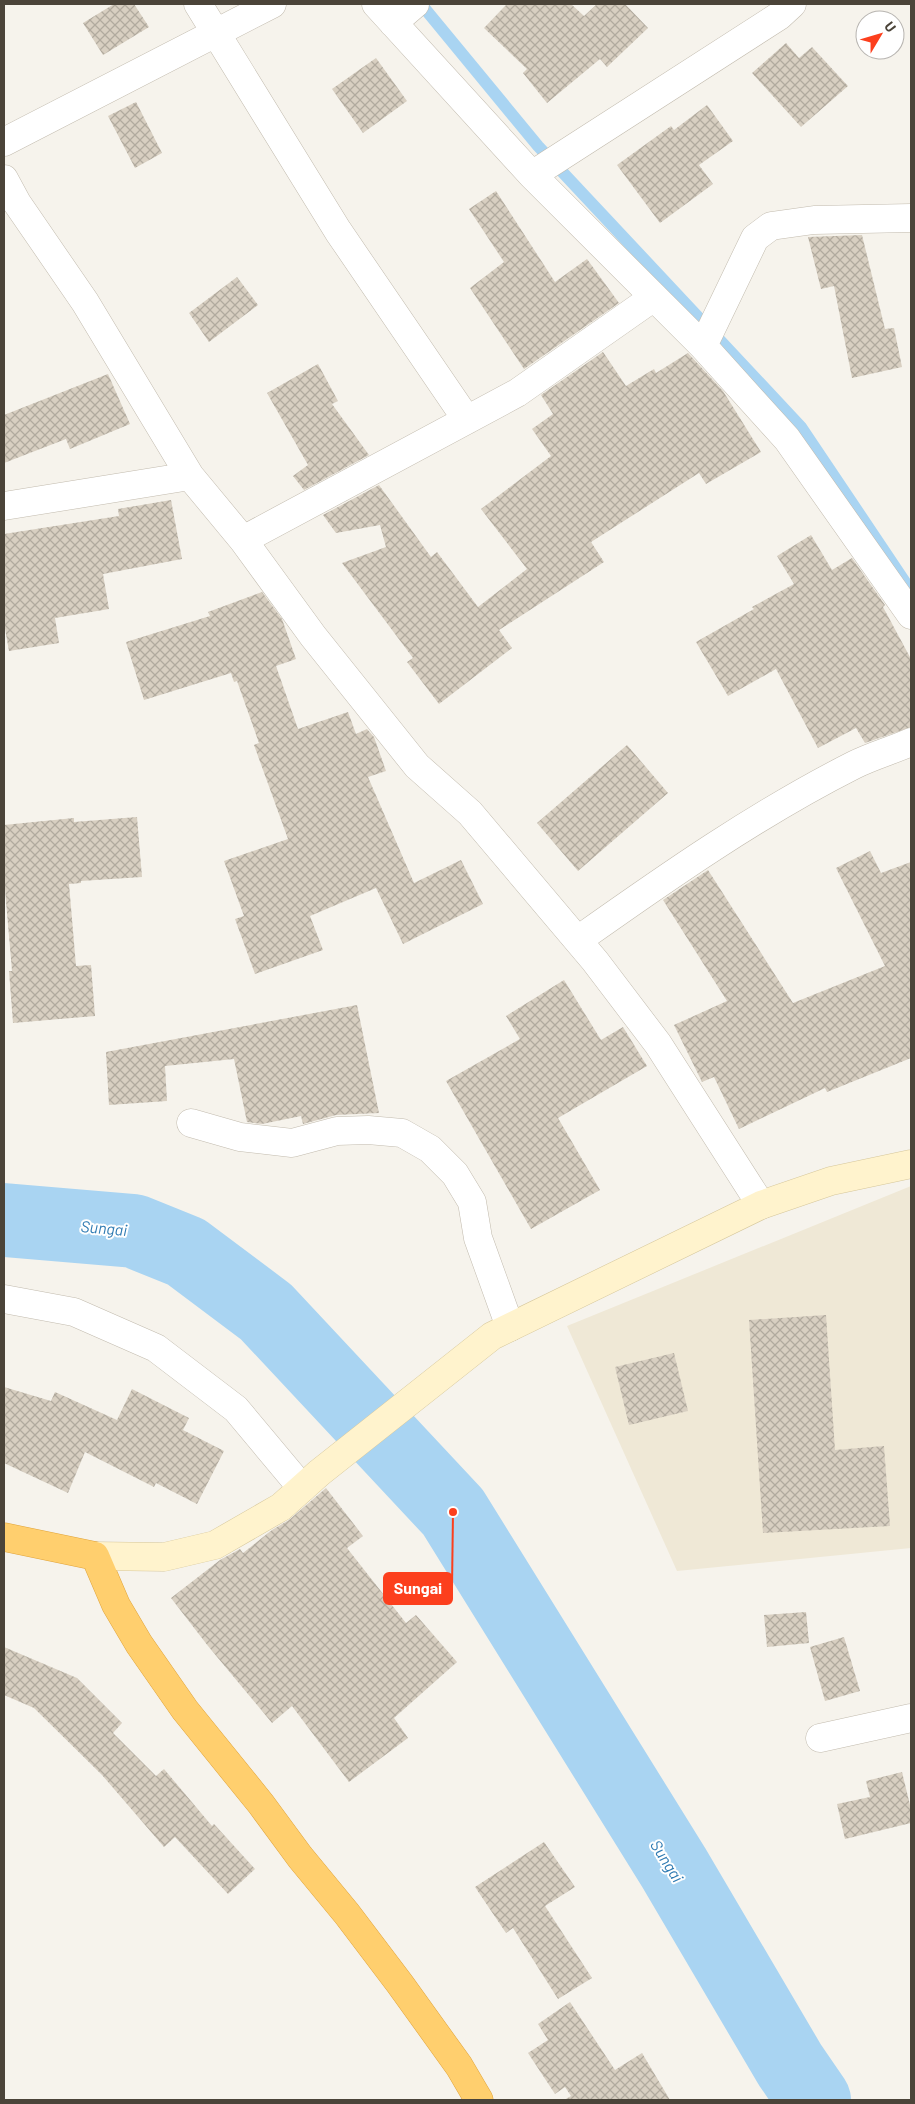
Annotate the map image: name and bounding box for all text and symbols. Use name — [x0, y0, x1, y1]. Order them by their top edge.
north arrow — [855, 10, 905, 60]
text: U — [881, 18, 900, 36]
water label: Sungai — [80, 1216, 128, 1239]
callout: Sungai — [384, 1573, 452, 1604]
text: Sungai — [394, 1578, 442, 1597]
water label: Sungai — [647, 1836, 688, 1886]

